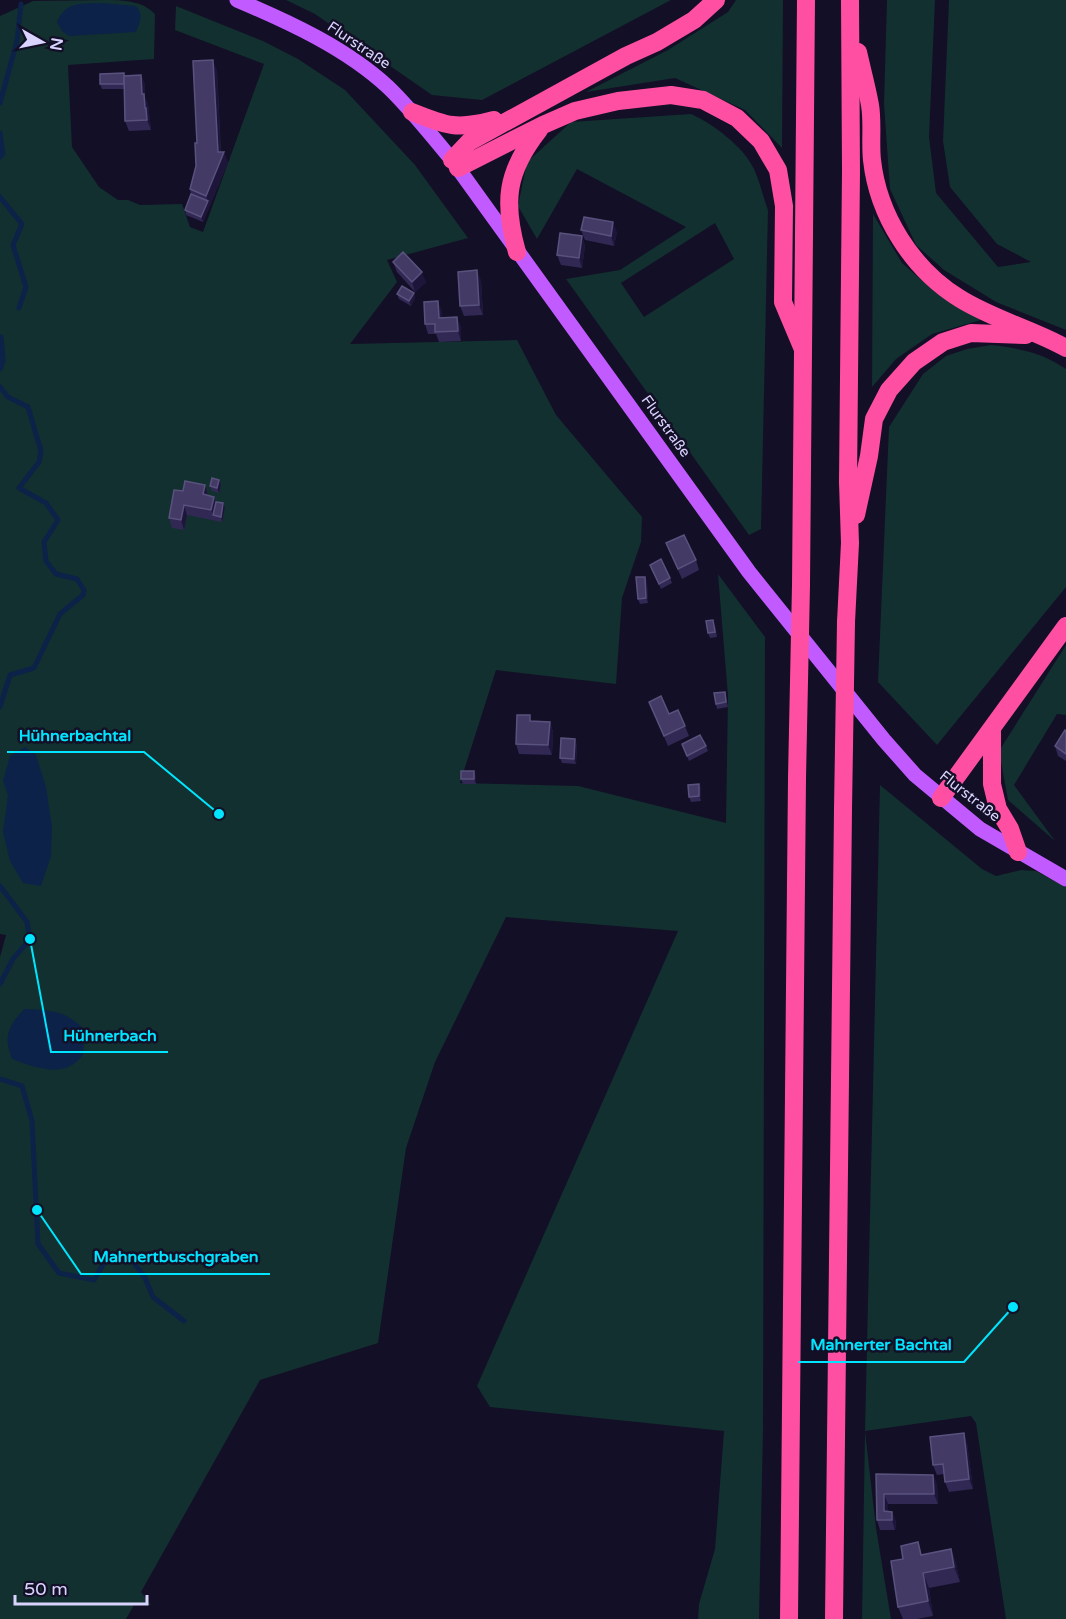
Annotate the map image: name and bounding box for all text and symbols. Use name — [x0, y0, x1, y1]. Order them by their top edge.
north arrow — [12, 12, 72, 72]
street label: Flurstraße — [324, 17, 394, 73]
text: N — [45, 36, 67, 52]
street label: Flurstraße — [637, 391, 695, 461]
callout: Hühnerbachtal — [7, 718, 144, 752]
text: Hühnerbachtal — [19, 726, 131, 746]
street label: Flurstraße — [936, 767, 1004, 825]
callout: Hühnerbach — [51, 1018, 168, 1052]
text: Hühnerbach — [63, 1026, 157, 1046]
callout: Mahnertbuschgraben — [81, 1240, 270, 1274]
text: Mahnertbuschgraben — [93, 1247, 259, 1267]
callout: Mahnerter Bachtal — [798, 1328, 964, 1362]
text: Mahnerter Bachtal — [810, 1335, 952, 1355]
scale bar — [15, 1568, 147, 1606]
text: 50 m — [24, 1578, 68, 1600]

